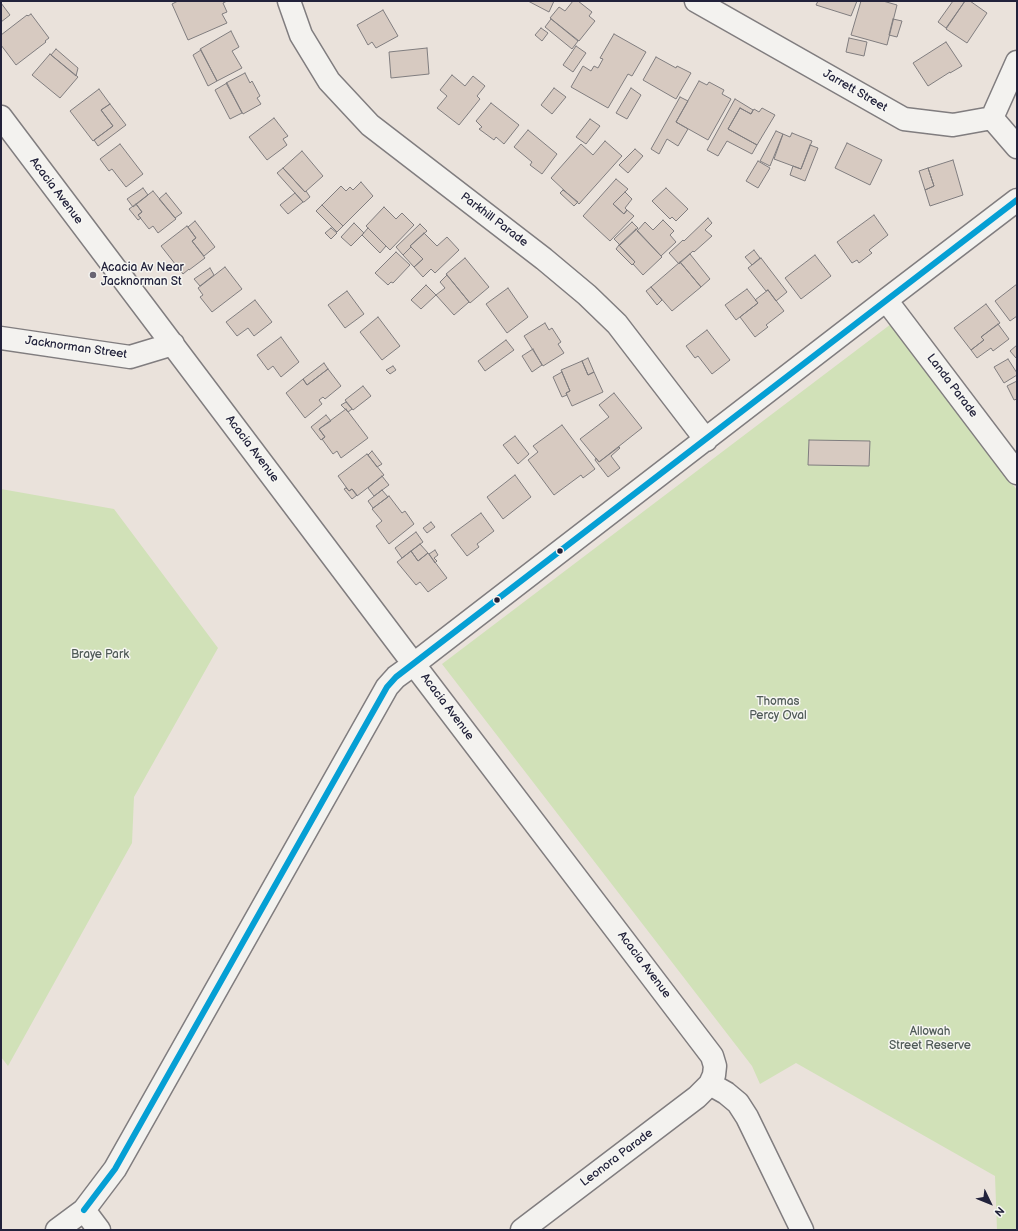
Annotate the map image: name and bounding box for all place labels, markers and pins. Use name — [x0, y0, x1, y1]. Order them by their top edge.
place label: Acacia Av Near Jacknorman St — [101, 261, 184, 289]
marker: Acacia Av Near Jacknorman St — [88, 270, 98, 280]
unlabelled marker — [555, 546, 565, 556]
unlabelled marker — [492, 595, 502, 605]

